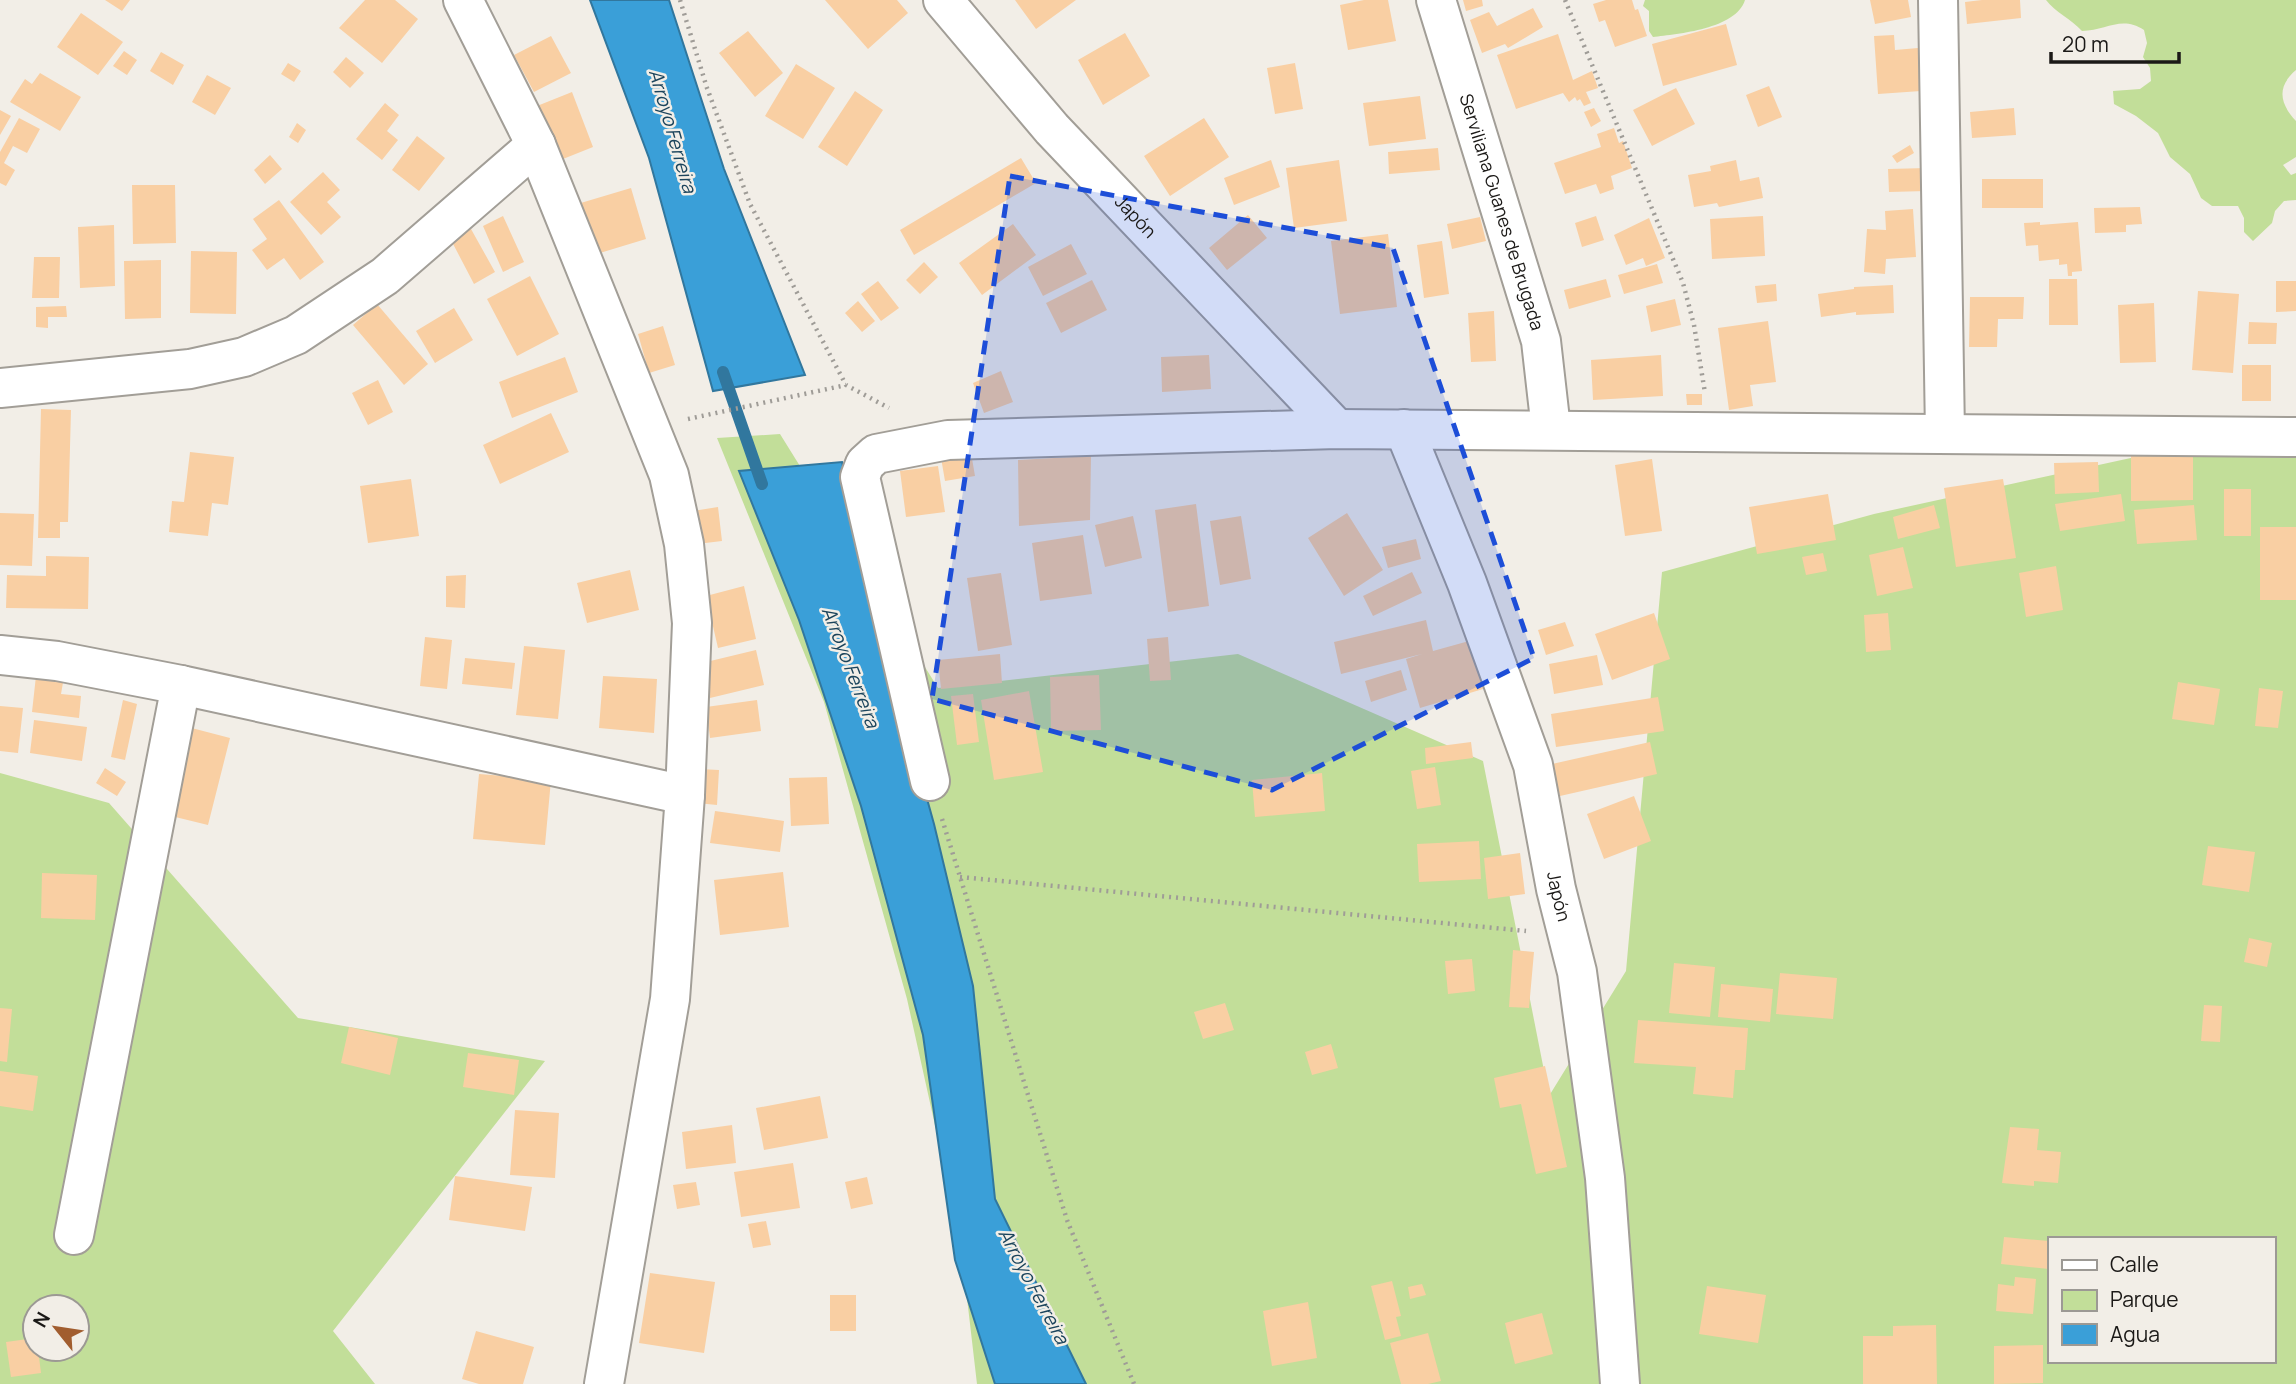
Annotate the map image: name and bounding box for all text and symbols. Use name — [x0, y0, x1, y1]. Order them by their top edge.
scale bar — [2051, 21, 2179, 65]
text: 20 m — [2062, 30, 2109, 58]
water label: Arroyo Ferreira — [643, 66, 703, 197]
street label: Serviliana Guanes de Brugada — [1455, 91, 1550, 333]
street label: Japón — [1110, 190, 1162, 243]
water label: Arroyo Ferreira — [816, 603, 887, 733]
street label: Japón — [1542, 870, 1577, 924]
water label: Arroyo Ferreira — [993, 1224, 1076, 1350]
legend — [2048, 1237, 2275, 1363]
text: Calle — [2110, 1250, 2159, 1278]
text: Parque — [2110, 1285, 2179, 1313]
north arrow — [21, 1293, 91, 1363]
text: N — [27, 1307, 56, 1332]
text: Agua — [2110, 1320, 2160, 1348]

